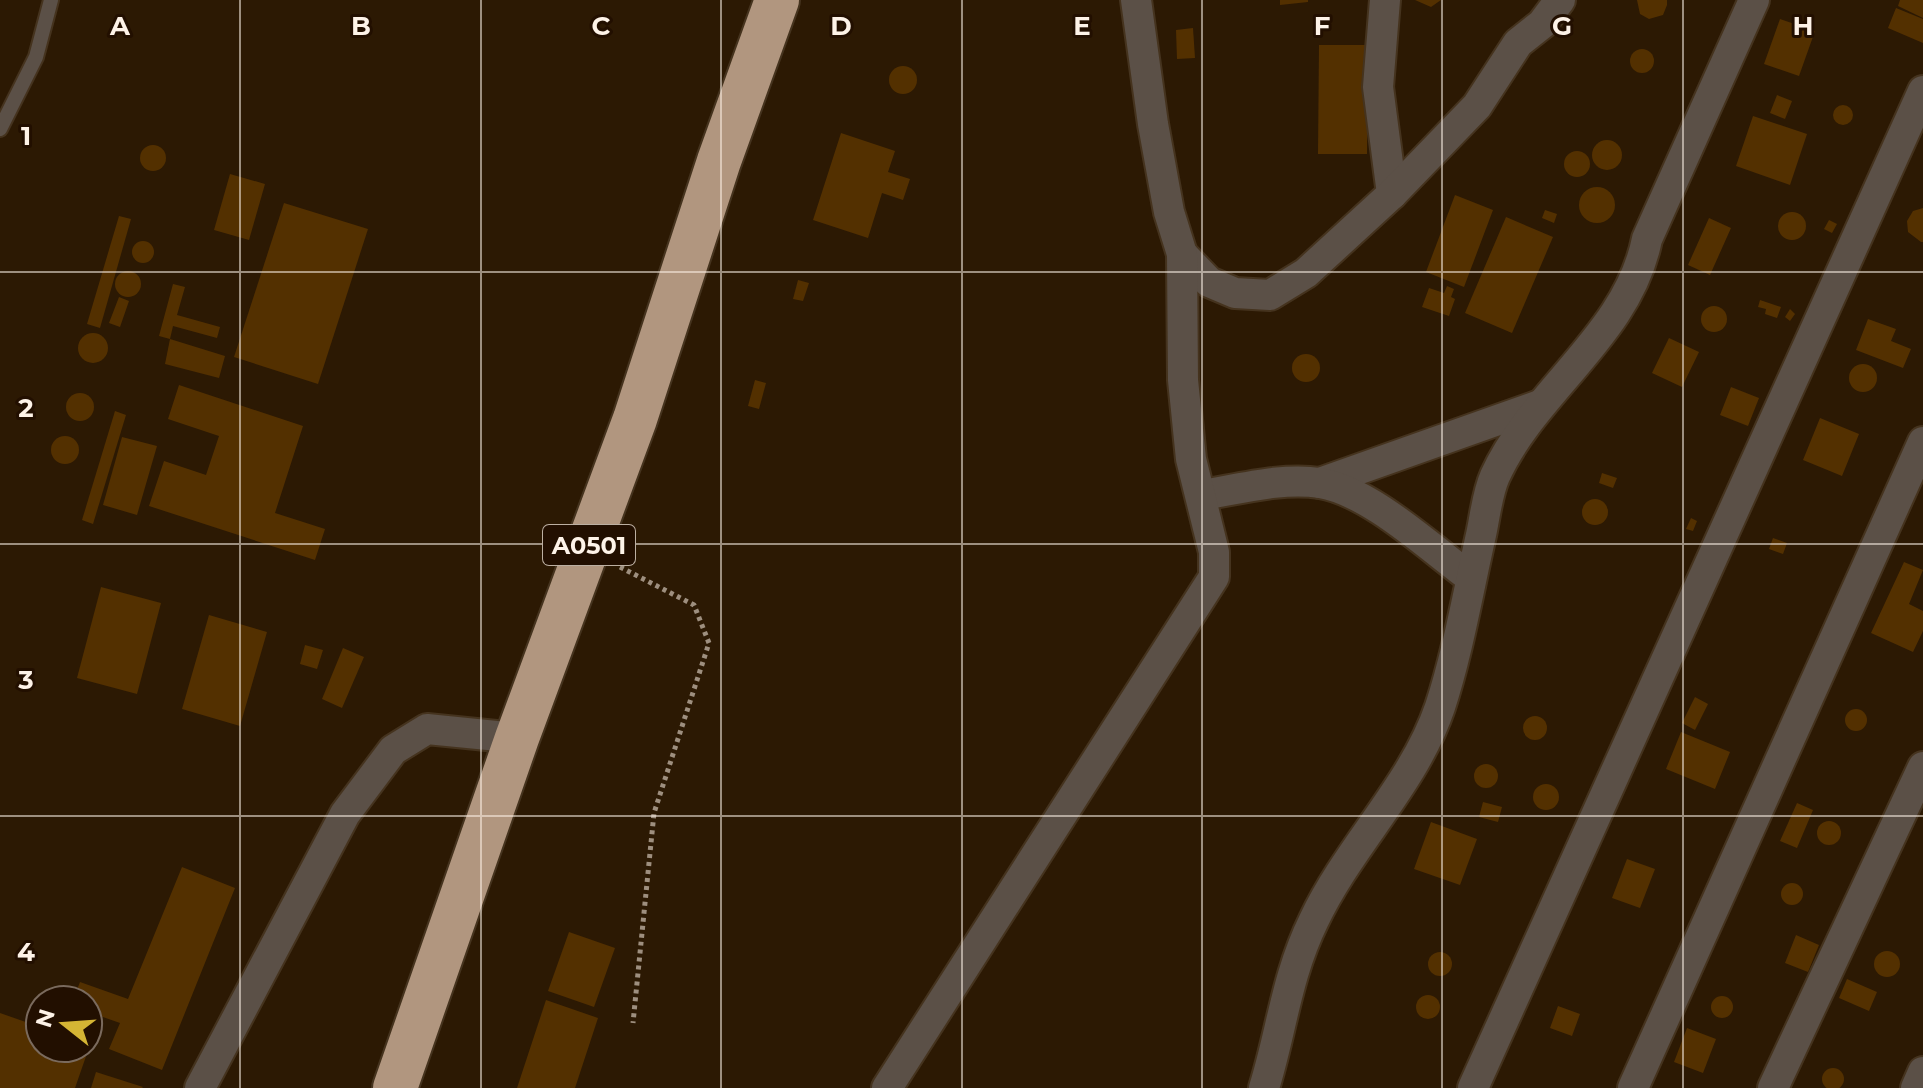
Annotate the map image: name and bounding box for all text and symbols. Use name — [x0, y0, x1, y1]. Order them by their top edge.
text: A — [109, 10, 131, 42]
text: B — [351, 10, 371, 42]
text: C — [592, 10, 611, 42]
text: D — [830, 10, 852, 42]
text: E — [1073, 10, 1091, 42]
text: F — [1314, 10, 1330, 42]
text: G — [1552, 10, 1572, 42]
text: H — [1792, 10, 1814, 42]
text: 1 — [21, 120, 31, 152]
text: 2 — [18, 392, 34, 424]
road number: A0501 — [543, 525, 635, 565]
text: 3 — [17, 664, 34, 696]
text: 4 — [17, 936, 35, 968]
north arrow — [24, 984, 104, 1064]
text: N — [30, 1006, 61, 1031]

